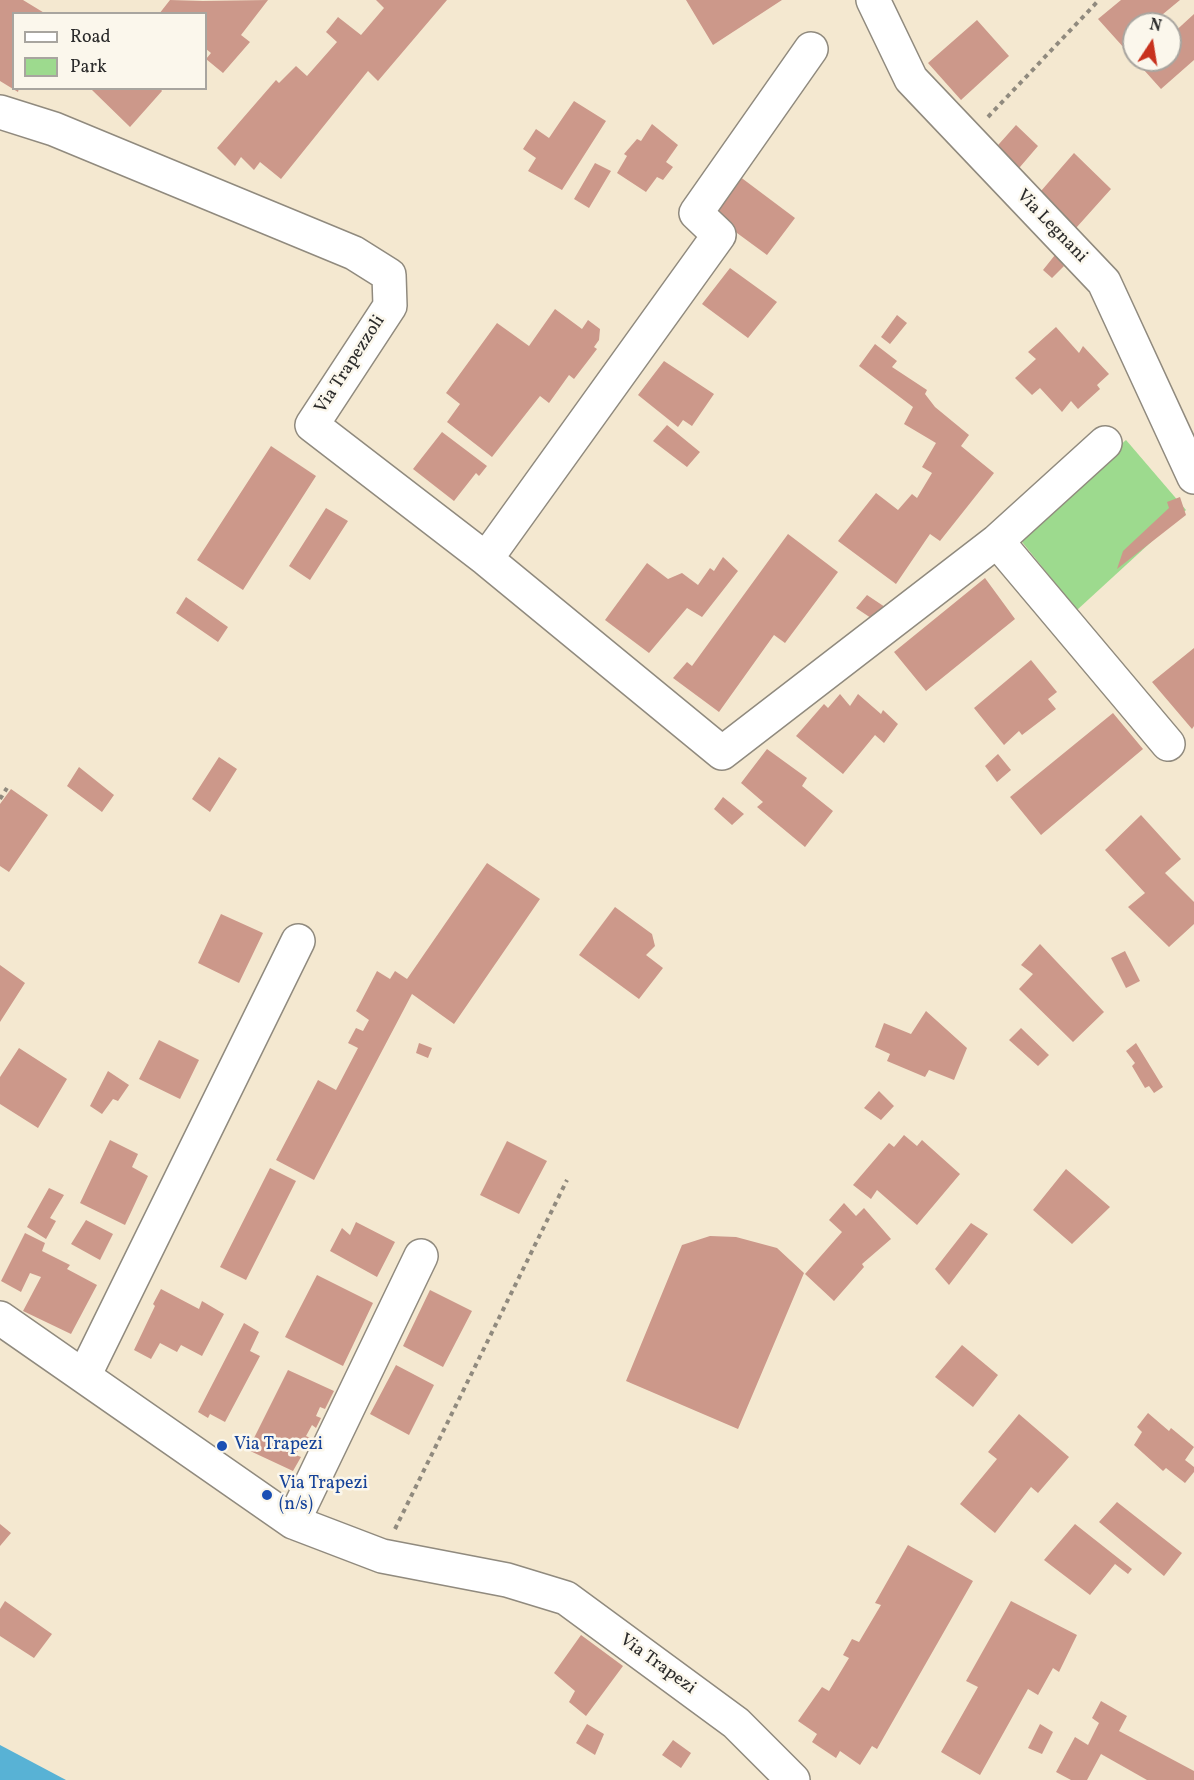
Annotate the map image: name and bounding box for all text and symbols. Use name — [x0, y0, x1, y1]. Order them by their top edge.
legend — [12, 12, 207, 90]
north arrow — [1122, 12, 1182, 72]
text: N — [1147, 14, 1163, 38]
text: Road — [70, 25, 111, 50]
text: Park — [70, 55, 107, 80]
street label: Via Legnani — [1011, 186, 1091, 268]
street label: Via Trapezzoli — [311, 312, 391, 418]
place label: Via Trapezi — [234, 1435, 323, 1457]
marker: Via Trapezi — [215, 1439, 229, 1453]
place label: Via Trapezi (n/s) — [279, 1474, 368, 1516]
marker: Via Trapezi (n/s) — [260, 1488, 274, 1502]
street label: Via Trapezi — [615, 1630, 699, 1700]

